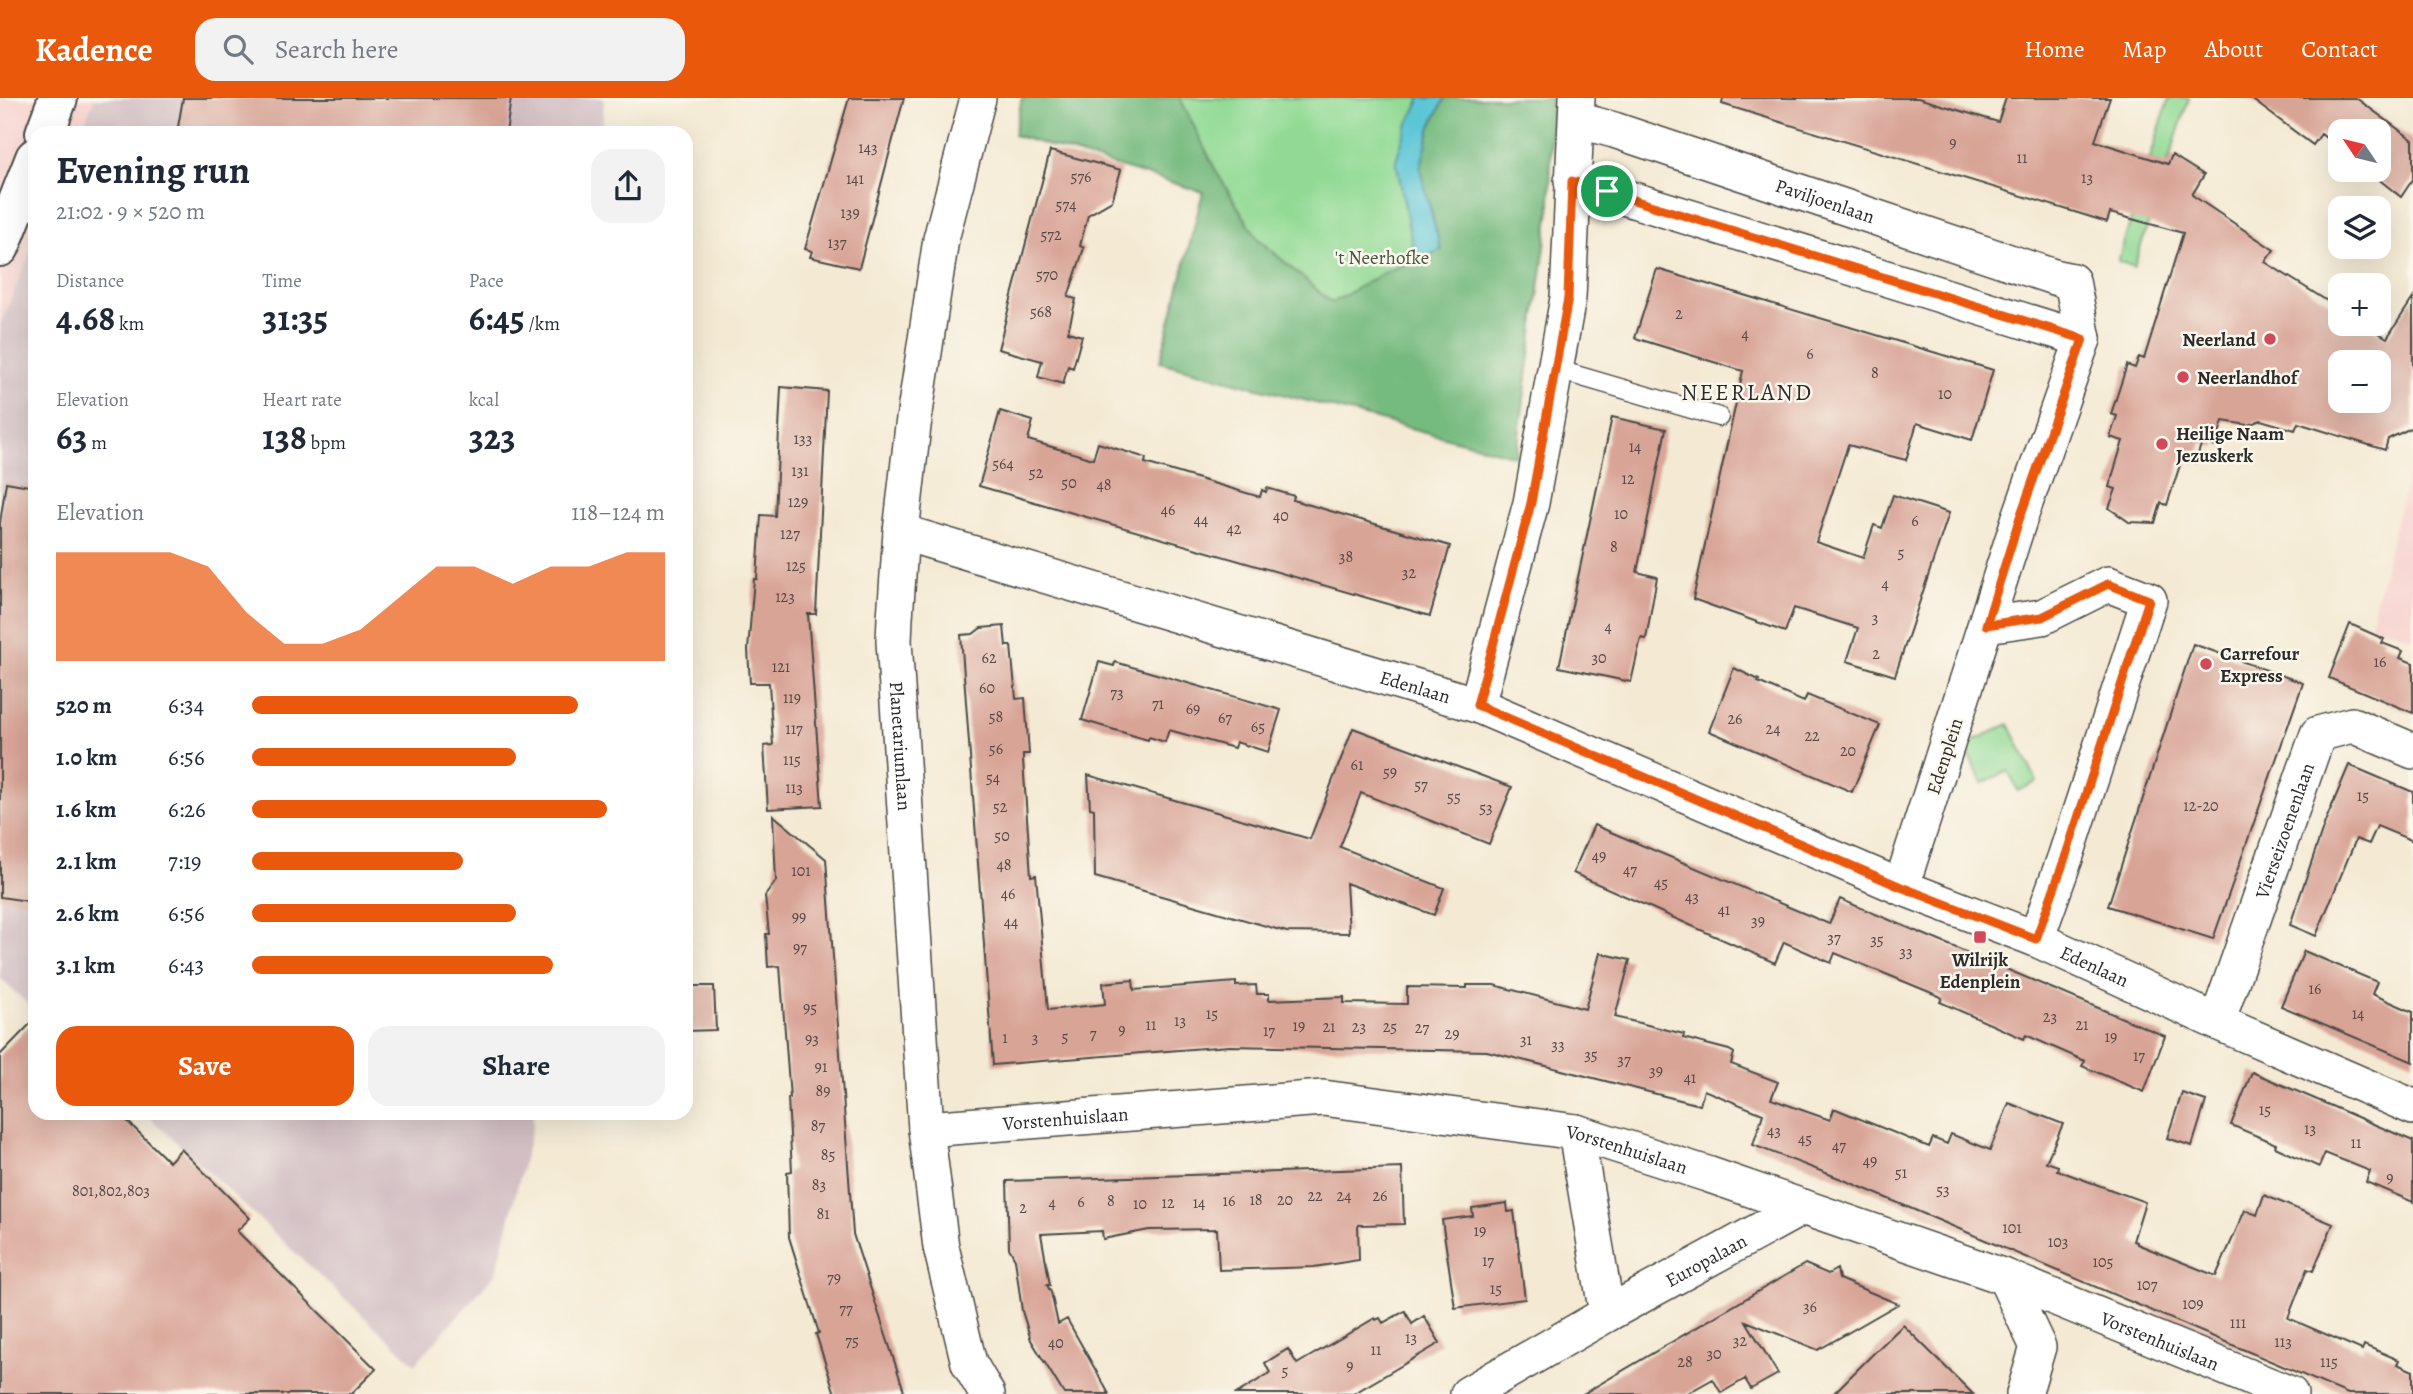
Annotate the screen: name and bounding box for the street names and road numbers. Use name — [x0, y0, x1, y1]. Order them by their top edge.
street label: Paviljoenlaan — [1772, 173, 1878, 230]
street label: Edenlaan — [1376, 665, 1454, 710]
street label: Planetariumlaan — [883, 681, 917, 812]
street label: Edenplein — [1920, 715, 1969, 798]
street label: Vierseizoenenlaan — [2249, 759, 2321, 903]
street label: Edenlaan — [2056, 940, 2133, 994]
street label: Vorstenhuislaan — [1001, 1101, 1129, 1137]
street label: Vorstenhuislaan — [1564, 1119, 1691, 1181]
street label: Europalaan — [1661, 1228, 1752, 1294]
street label: Vorstenhuislaan — [2096, 1305, 2223, 1378]

